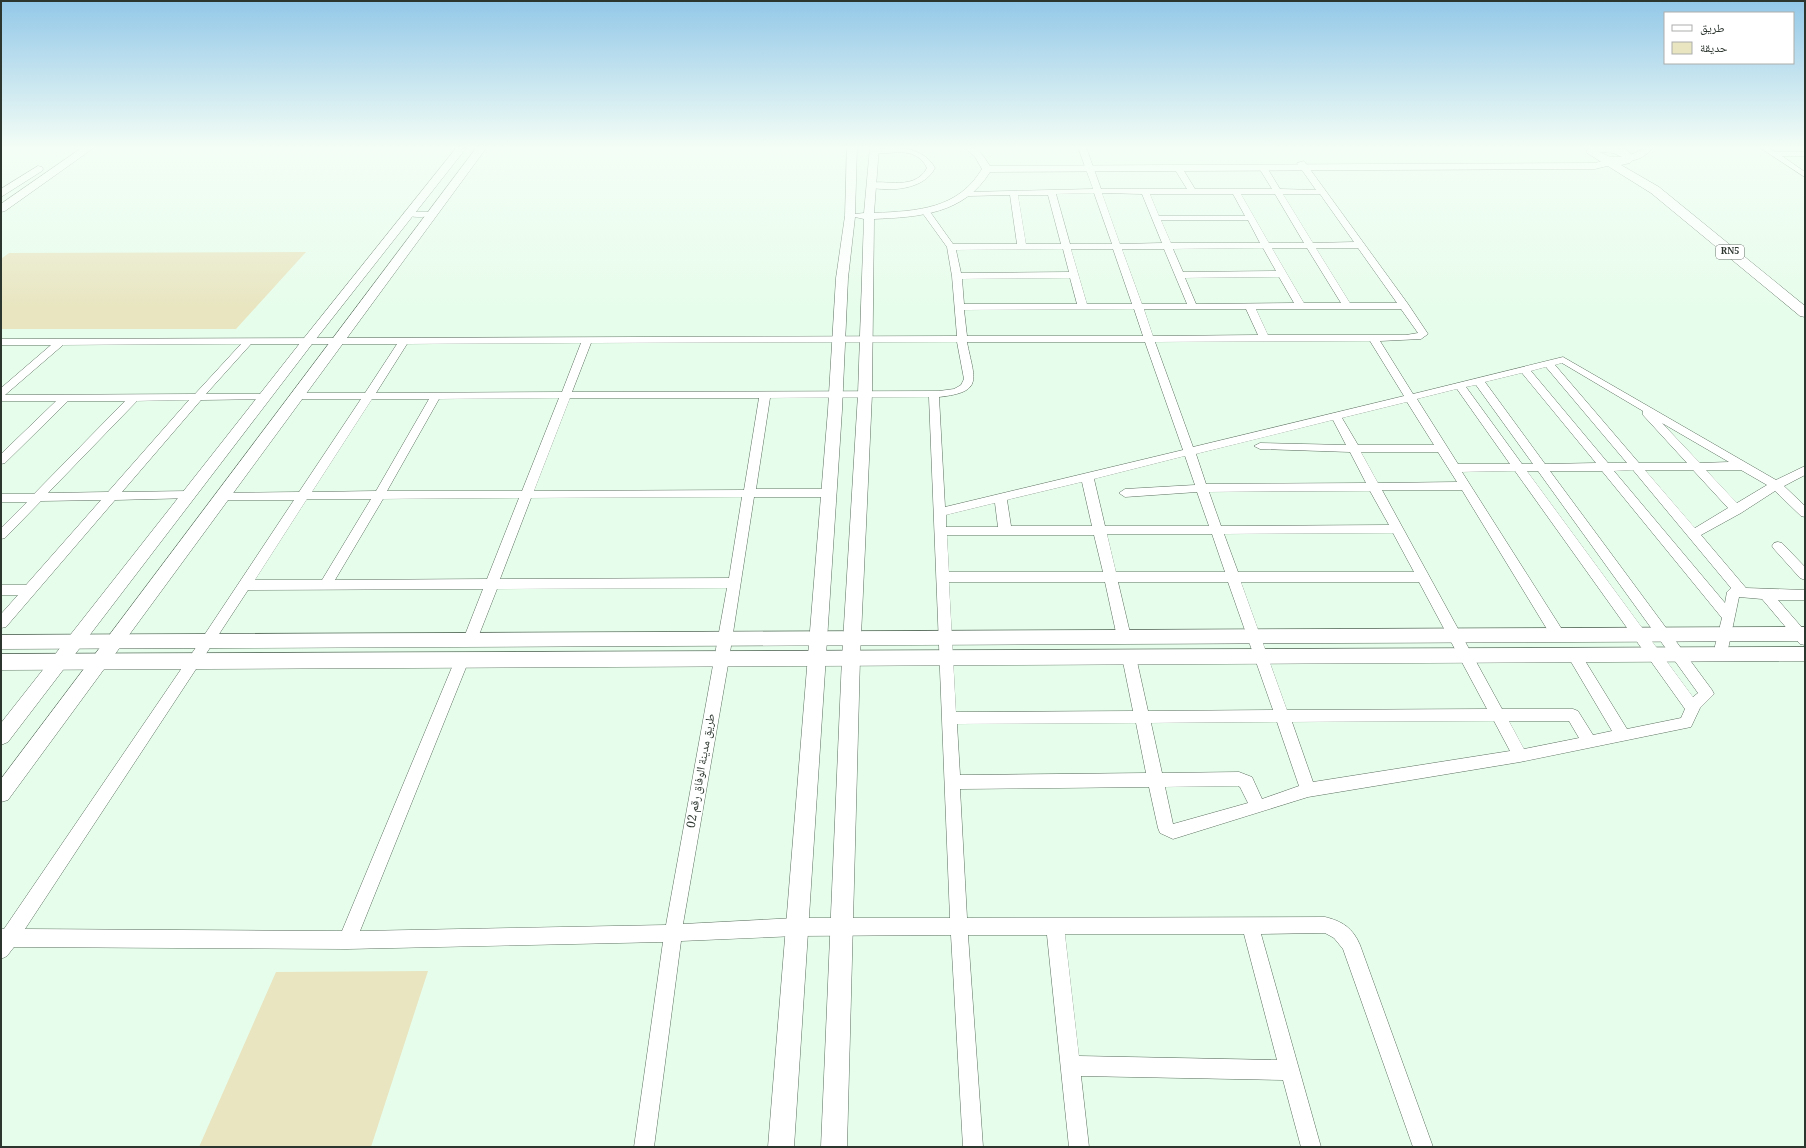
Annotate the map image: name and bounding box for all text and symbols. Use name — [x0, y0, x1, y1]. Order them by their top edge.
legend — [1664, 12, 1794, 64]
text: طريق — [1700, 19, 1725, 40]
text: حديقة — [1700, 39, 1728, 60]
road number: RN5 — [1716, 245, 1744, 259]
street label: طريق مدينة الوفاق رقم 02 — [682, 712, 722, 830]

